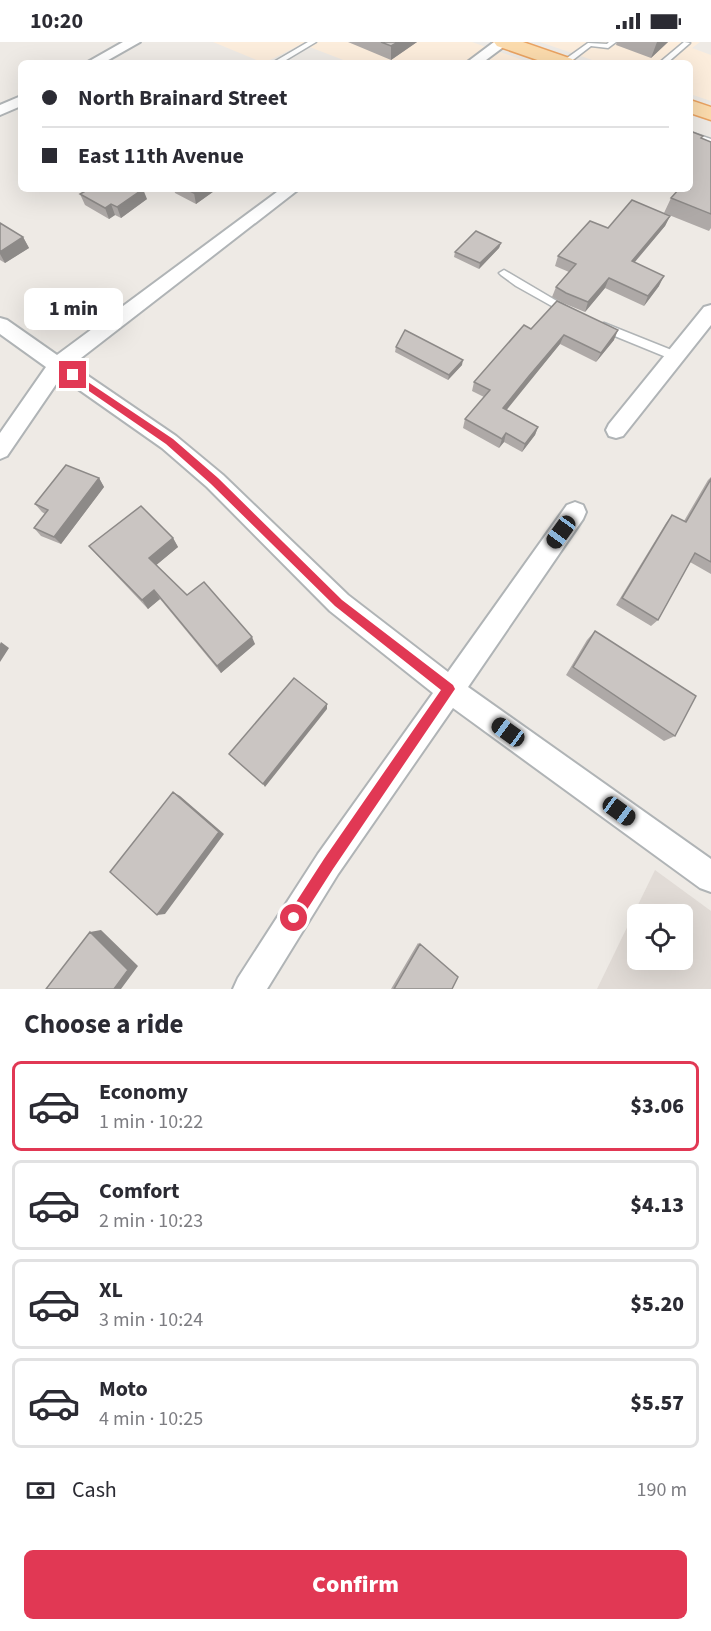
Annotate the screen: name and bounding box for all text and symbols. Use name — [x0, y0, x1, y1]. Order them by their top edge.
text: 10:20 — [30, 5, 83, 37]
text: North Brainard Street — [78, 82, 287, 114]
text: East 11th Avenue — [78, 140, 244, 172]
callout: 1 min — [23, 288, 122, 330]
text: 1 min — [49, 295, 98, 323]
route end — [59, 361, 86, 388]
car — [543, 512, 579, 552]
car — [488, 714, 528, 750]
car — [599, 793, 639, 829]
route start — [280, 904, 307, 931]
map controls — [627, 904, 693, 970]
button: locate — [627, 904, 693, 970]
text: Choose a ride — [24, 1005, 184, 1044]
text: Economy — [99, 1076, 188, 1108]
icon: car — [27, 1079, 81, 1133]
text: $3.06 — [630, 1090, 684, 1122]
text: 1 min · 10:22 — [99, 1108, 203, 1136]
text: Comfort — [99, 1175, 180, 1207]
icon: car — [27, 1178, 81, 1232]
text: $4.13 — [630, 1189, 684, 1221]
text: 2 min · 10:23 — [99, 1207, 203, 1235]
text: XL — [99, 1274, 123, 1306]
icon: car — [27, 1277, 81, 1331]
text: $5.20 — [630, 1288, 684, 1320]
text: 3 min · 10:24 — [99, 1306, 203, 1334]
text: Moto — [99, 1373, 148, 1405]
icon: car — [27, 1376, 81, 1430]
text: $5.57 — [630, 1387, 684, 1419]
text: 4 min · 10:25 — [99, 1405, 203, 1433]
icon: cash — [24, 1474, 57, 1507]
text: Cash — [72, 1474, 117, 1506]
text: 190 m — [637, 1476, 687, 1504]
button: Confirm — [24, 1550, 687, 1619]

